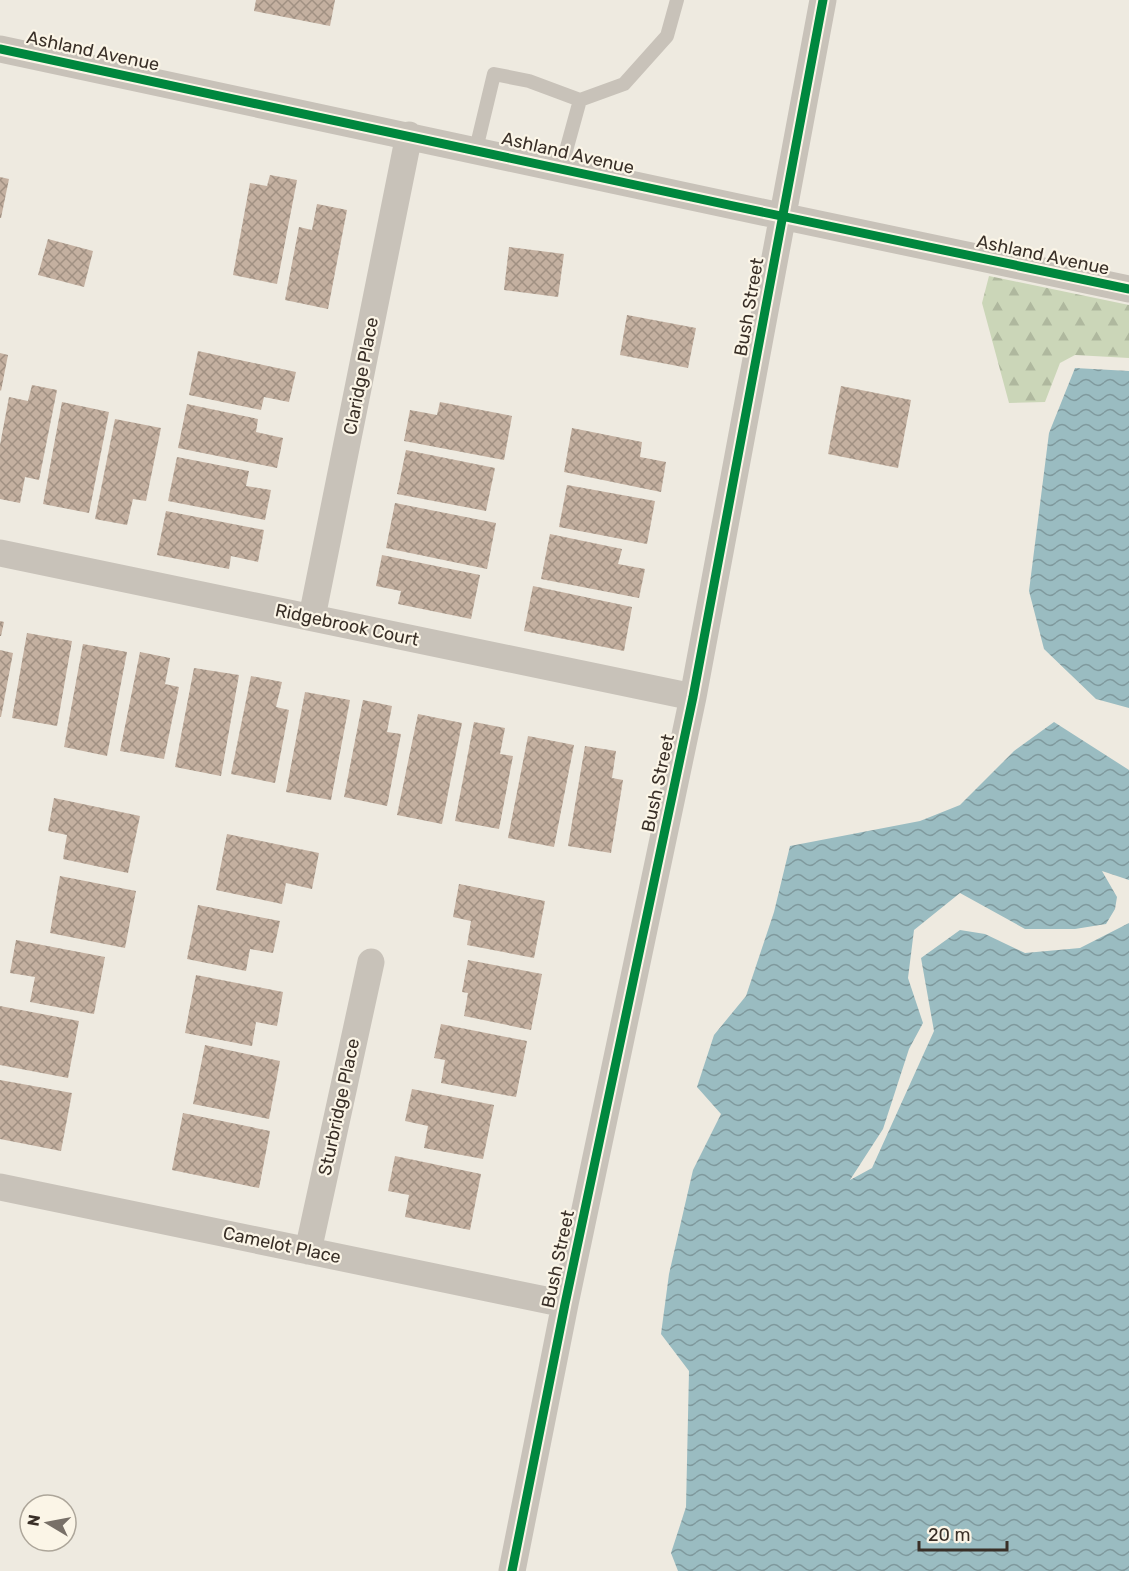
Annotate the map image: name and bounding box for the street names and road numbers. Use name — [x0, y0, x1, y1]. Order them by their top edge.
street label: Ashland Avenue — [25, 26, 161, 76]
street label: Ashland Avenue — [500, 127, 636, 179]
street label: Ashland Avenue — [975, 230, 1111, 280]
street label: Bush Street — [730, 256, 768, 358]
street label: Claridge Place — [339, 315, 383, 437]
street label: Ridgebrook Court — [273, 599, 421, 651]
street label: Bush Street — [637, 732, 679, 834]
street label: Sturbridge Place — [314, 1036, 364, 1178]
street label: Bush Street — [537, 1208, 579, 1310]
street label: Camelot Place — [221, 1222, 343, 1268]

